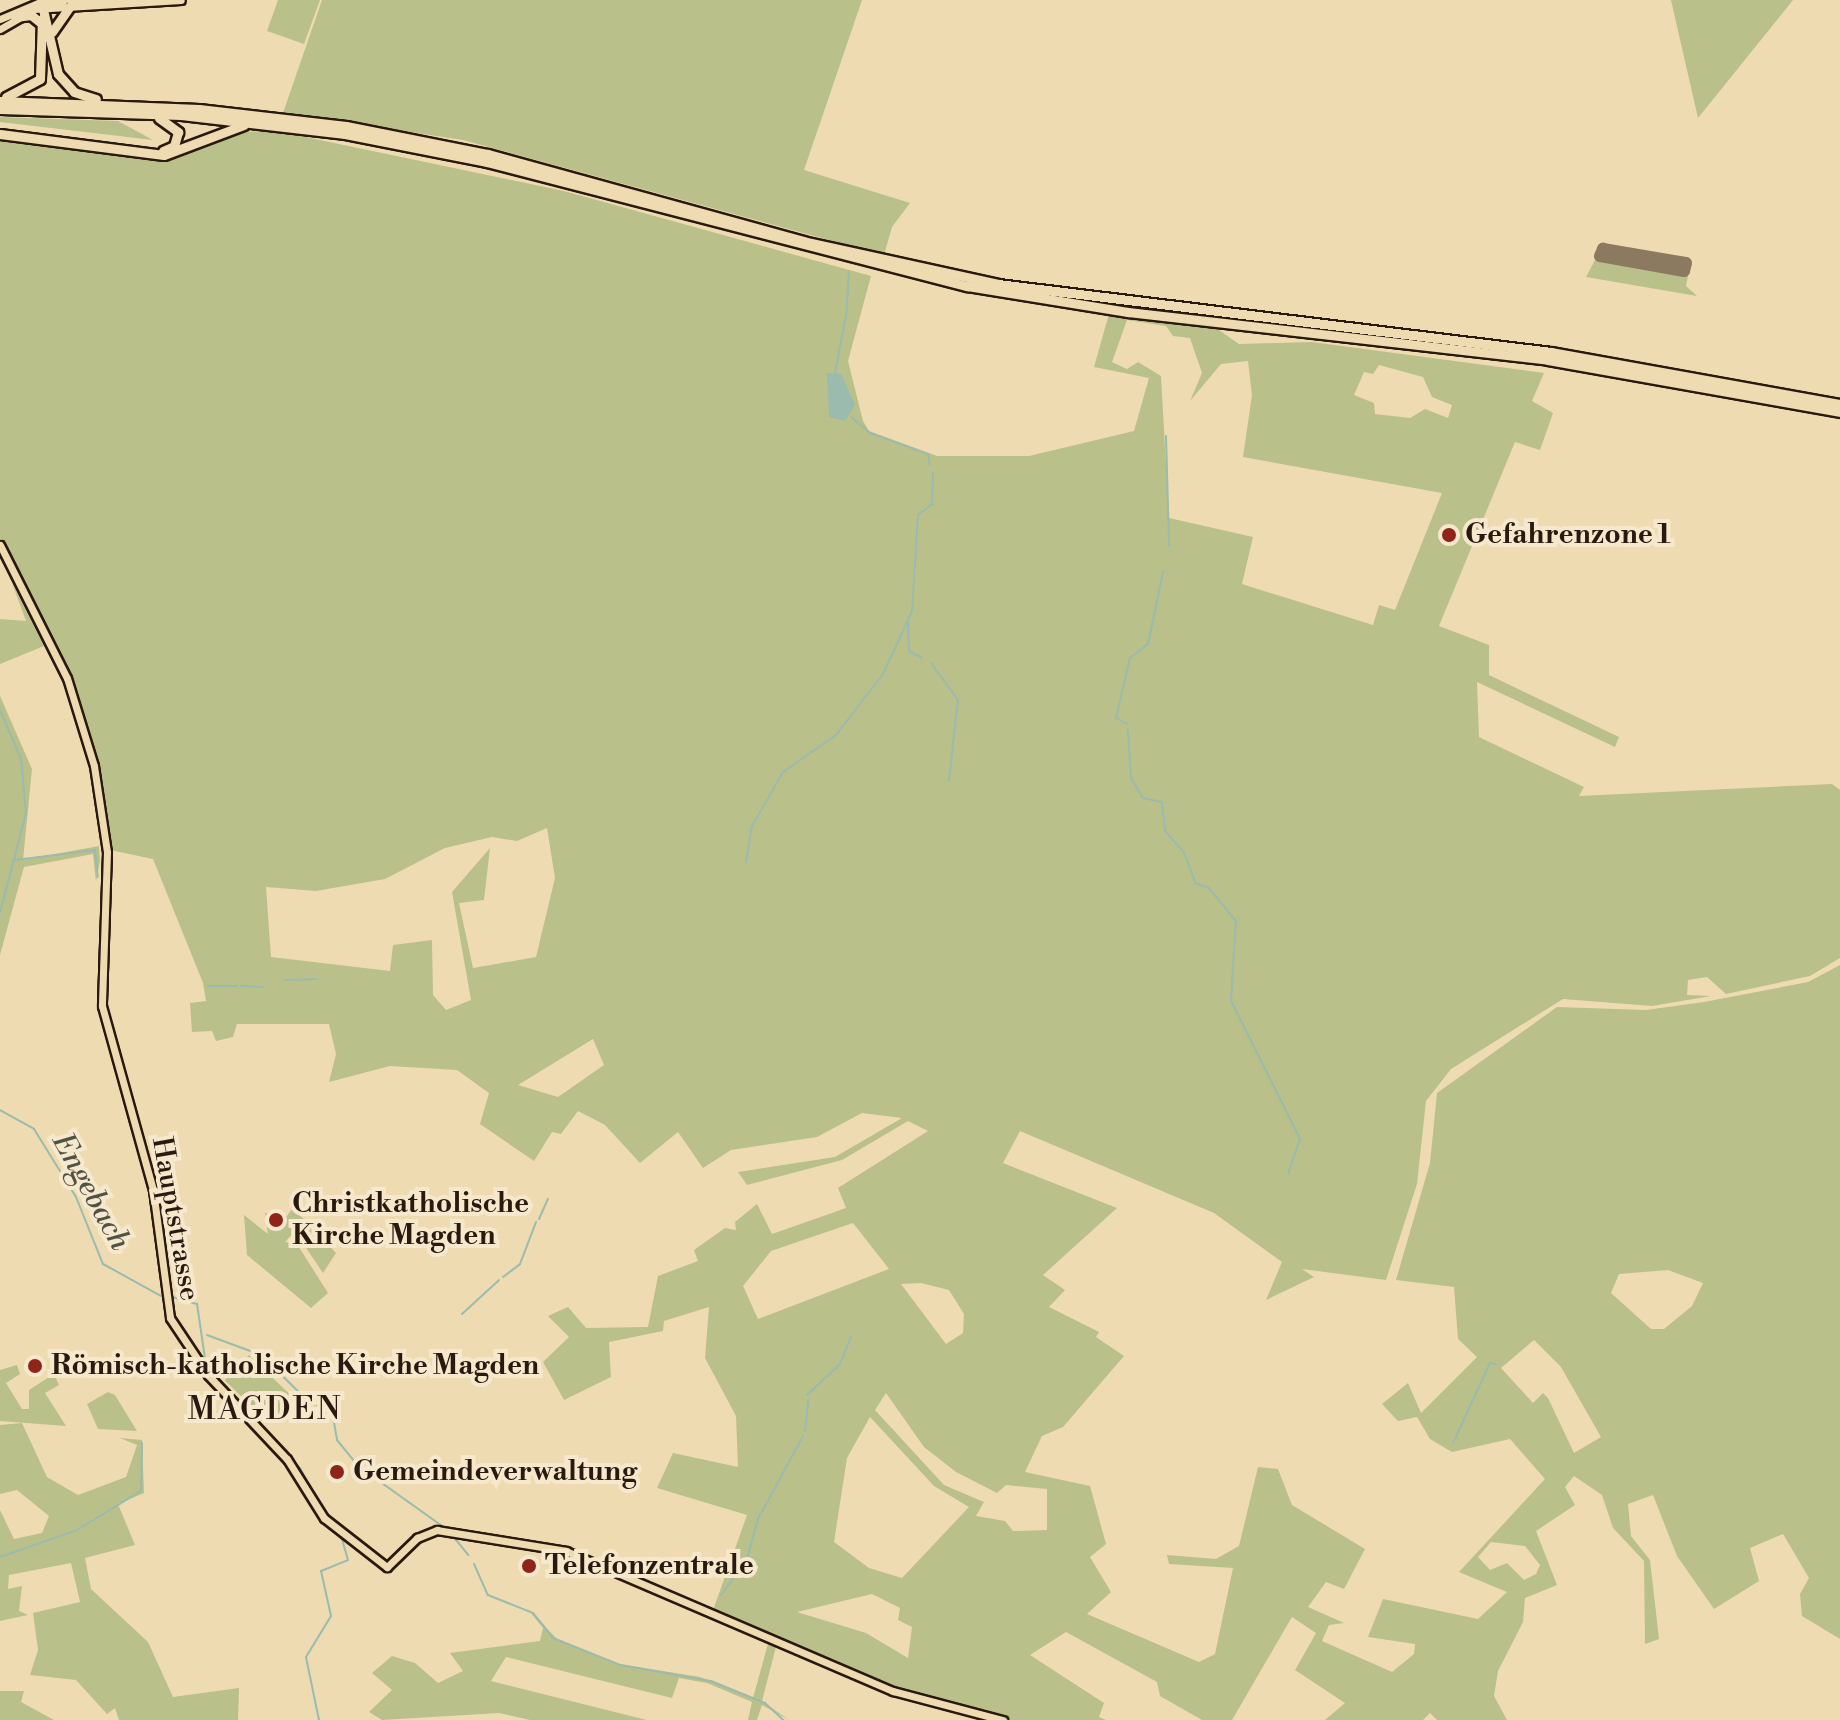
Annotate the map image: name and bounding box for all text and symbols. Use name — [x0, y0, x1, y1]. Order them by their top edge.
place label: Gefahrenzone 1 — [1465, 518, 1671, 552]
marker: Gefahrenzone 1 — [1440, 526, 1458, 544]
water label: Engebach — [44, 1127, 138, 1257]
street label: Hauptstrasse — [144, 1134, 206, 1304]
place label: Christkatholische Kirche Magden — [292, 1187, 529, 1253]
marker: Christkatholische Kirche Magden — [267, 1211, 285, 1229]
place label: Römisch-katholische Kirche Magden — [51, 1349, 539, 1383]
marker: Römisch-katholische Kirche Magden — [26, 1357, 44, 1375]
district label: MAGDEN — [188, 1390, 342, 1428]
place label: Gemeindeverwaltung — [353, 1455, 637, 1489]
marker: Gemeindeverwaltung — [328, 1463, 346, 1481]
place label: Telefonzentrale — [545, 1549, 754, 1583]
marker: Telefonzentrale — [520, 1557, 538, 1575]

